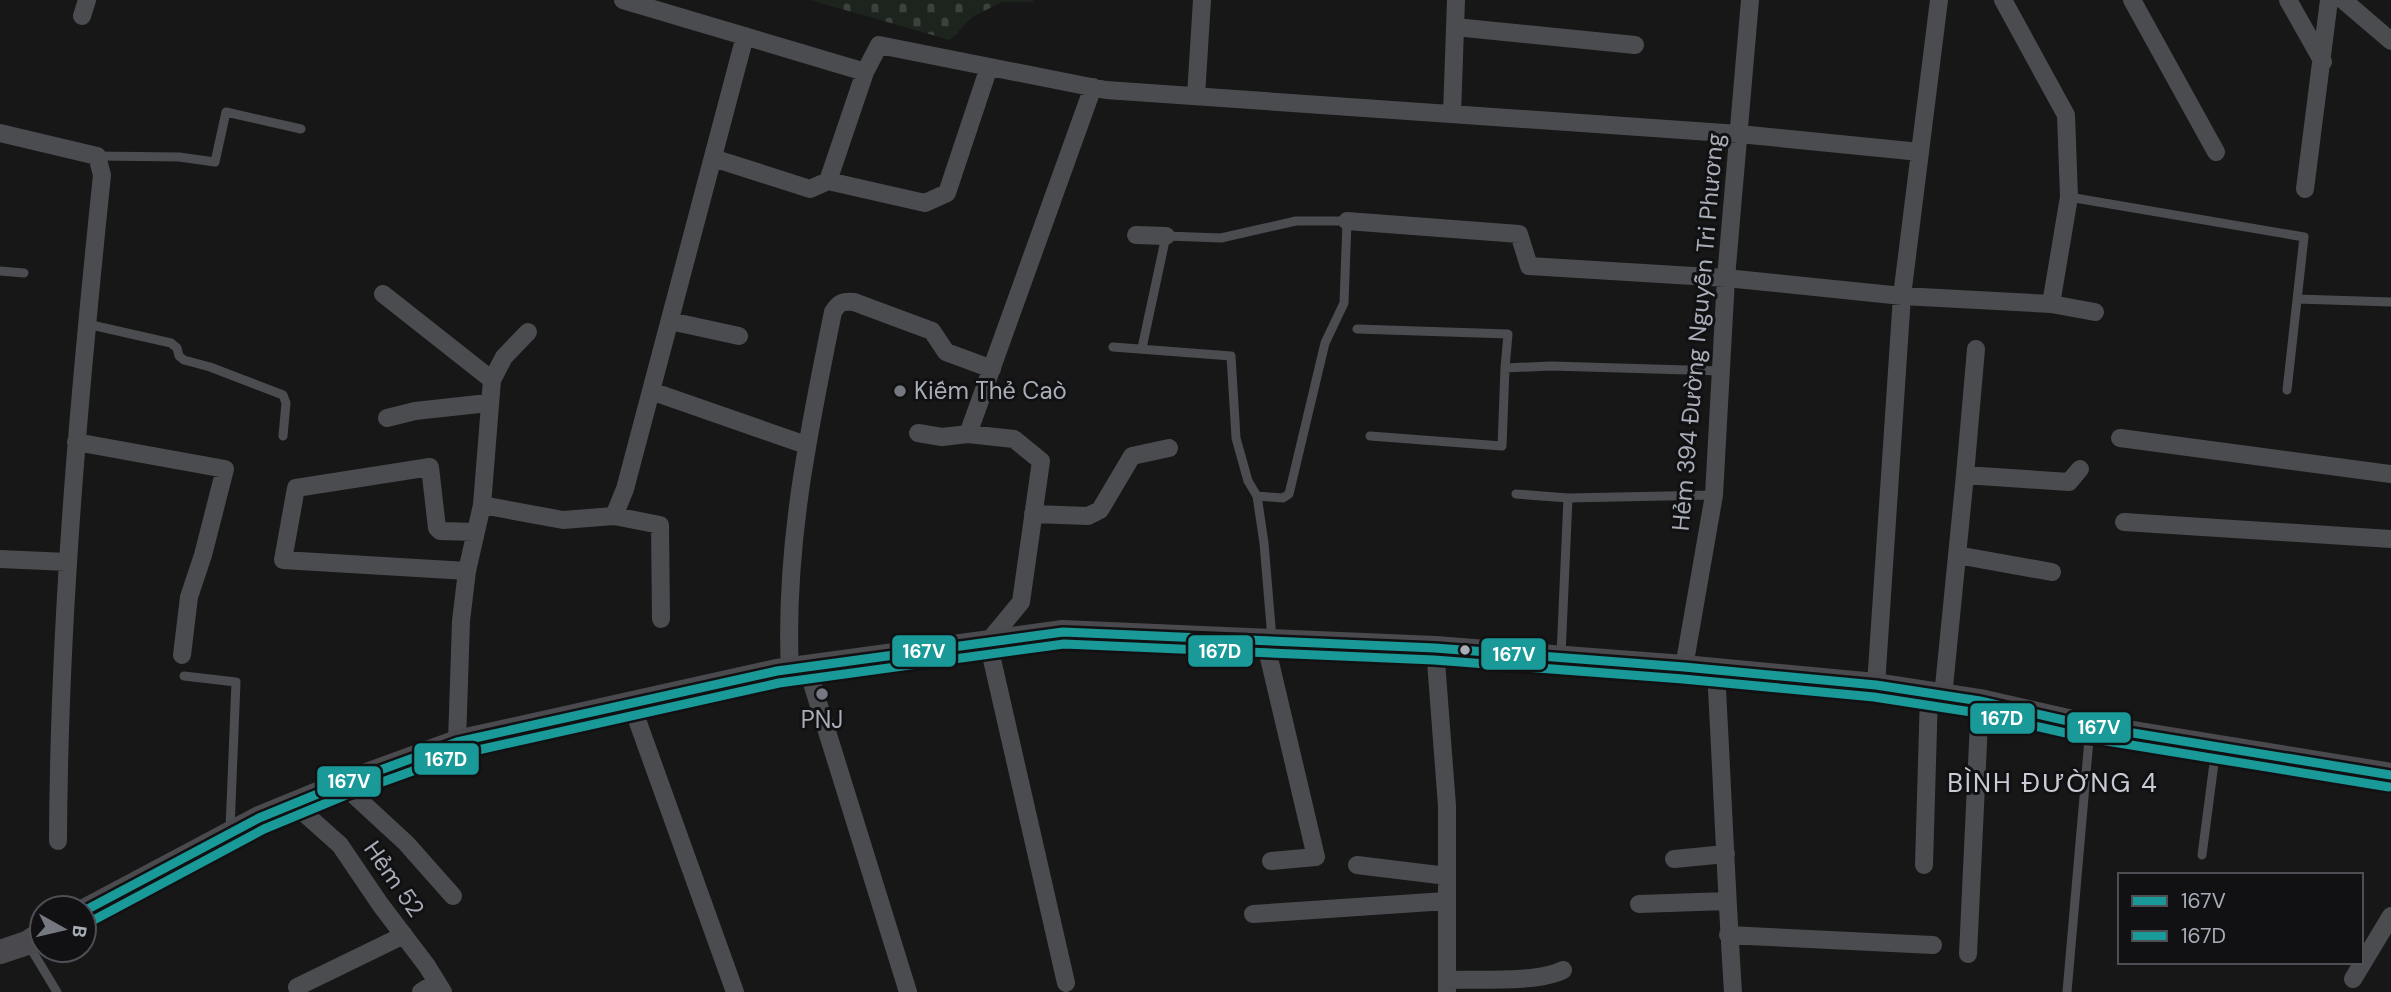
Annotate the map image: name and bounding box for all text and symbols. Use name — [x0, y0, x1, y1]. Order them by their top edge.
street label: Hẻm 394 Đường Nguyễn Tri Phương — [1665, 132, 1730, 532]
place label: Kiếm Thẻ Caò — [914, 375, 1067, 406]
marker: Kiếm Thẻ Caò — [892, 383, 908, 399]
line badge: 167V — [891, 634, 957, 668]
line badge: 167D — [1187, 634, 1254, 668]
line badge: 167V — [1480, 637, 1547, 671]
text: 167V — [903, 639, 946, 664]
text: 167D — [1199, 639, 1241, 664]
text: 167V — [1493, 642, 1536, 667]
unlabelled marker — [1458, 643, 1472, 657]
marker: PNJ — [814, 686, 830, 702]
line badge: 167D — [1969, 702, 2036, 735]
place label: PNJ — [801, 704, 843, 735]
text: 167D — [1981, 706, 2023, 731]
line badge: 167V — [2066, 711, 2132, 744]
text: 167V — [2078, 715, 2121, 740]
line badge: 167D — [413, 742, 480, 776]
text: 167D — [425, 747, 467, 772]
line badge: 167V — [316, 765, 382, 798]
district label: BÌNH ĐƯỜNG 4 — [1947, 766, 2159, 800]
text: 167V — [328, 769, 371, 794]
street label: Hẻm 52 — [357, 835, 432, 923]
legend — [2118, 873, 2363, 964]
text: 167V — [2181, 887, 2226, 915]
north arrow — [28, 894, 98, 964]
text: 167D — [2181, 922, 2226, 950]
text: B — [66, 924, 93, 939]

